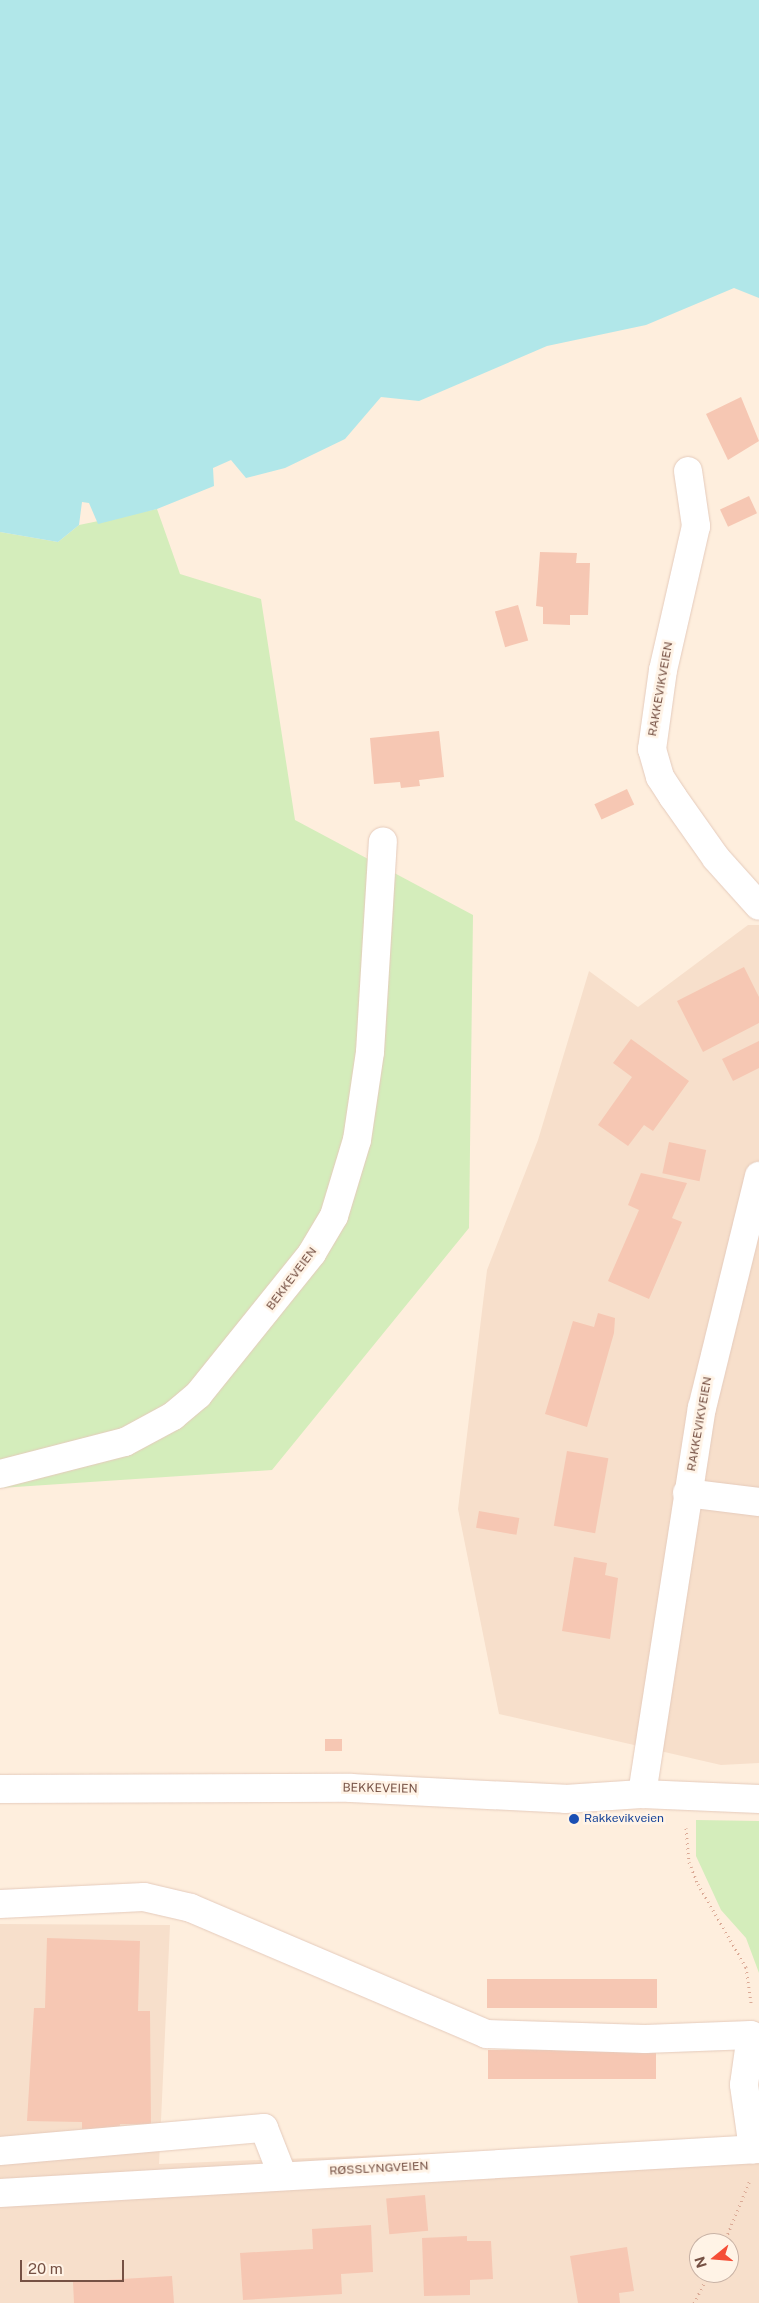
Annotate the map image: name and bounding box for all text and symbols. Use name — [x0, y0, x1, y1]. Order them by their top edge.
street label: RAKKEVIKVEIEN — [646, 641, 676, 737]
street label: BEKKEVEIEN — [264, 1245, 320, 1313]
street label: RAKKEVIKVEIEN — [685, 1376, 715, 1472]
street label: BEKKEVEIEN — [342, 1781, 418, 1797]
place label: Rakkevikveien — [584, 1812, 664, 1826]
marker: Rakkevikveien — [568, 1813, 580, 1825]
street label: RØSSLYNGVEIEN — [329, 2159, 429, 2179]
north arrow — [689, 2233, 739, 2283]
scale bar — [22, 2250, 126, 2282]
text: N — [691, 2255, 710, 2270]
text: 20 m — [28, 2260, 63, 2277]

